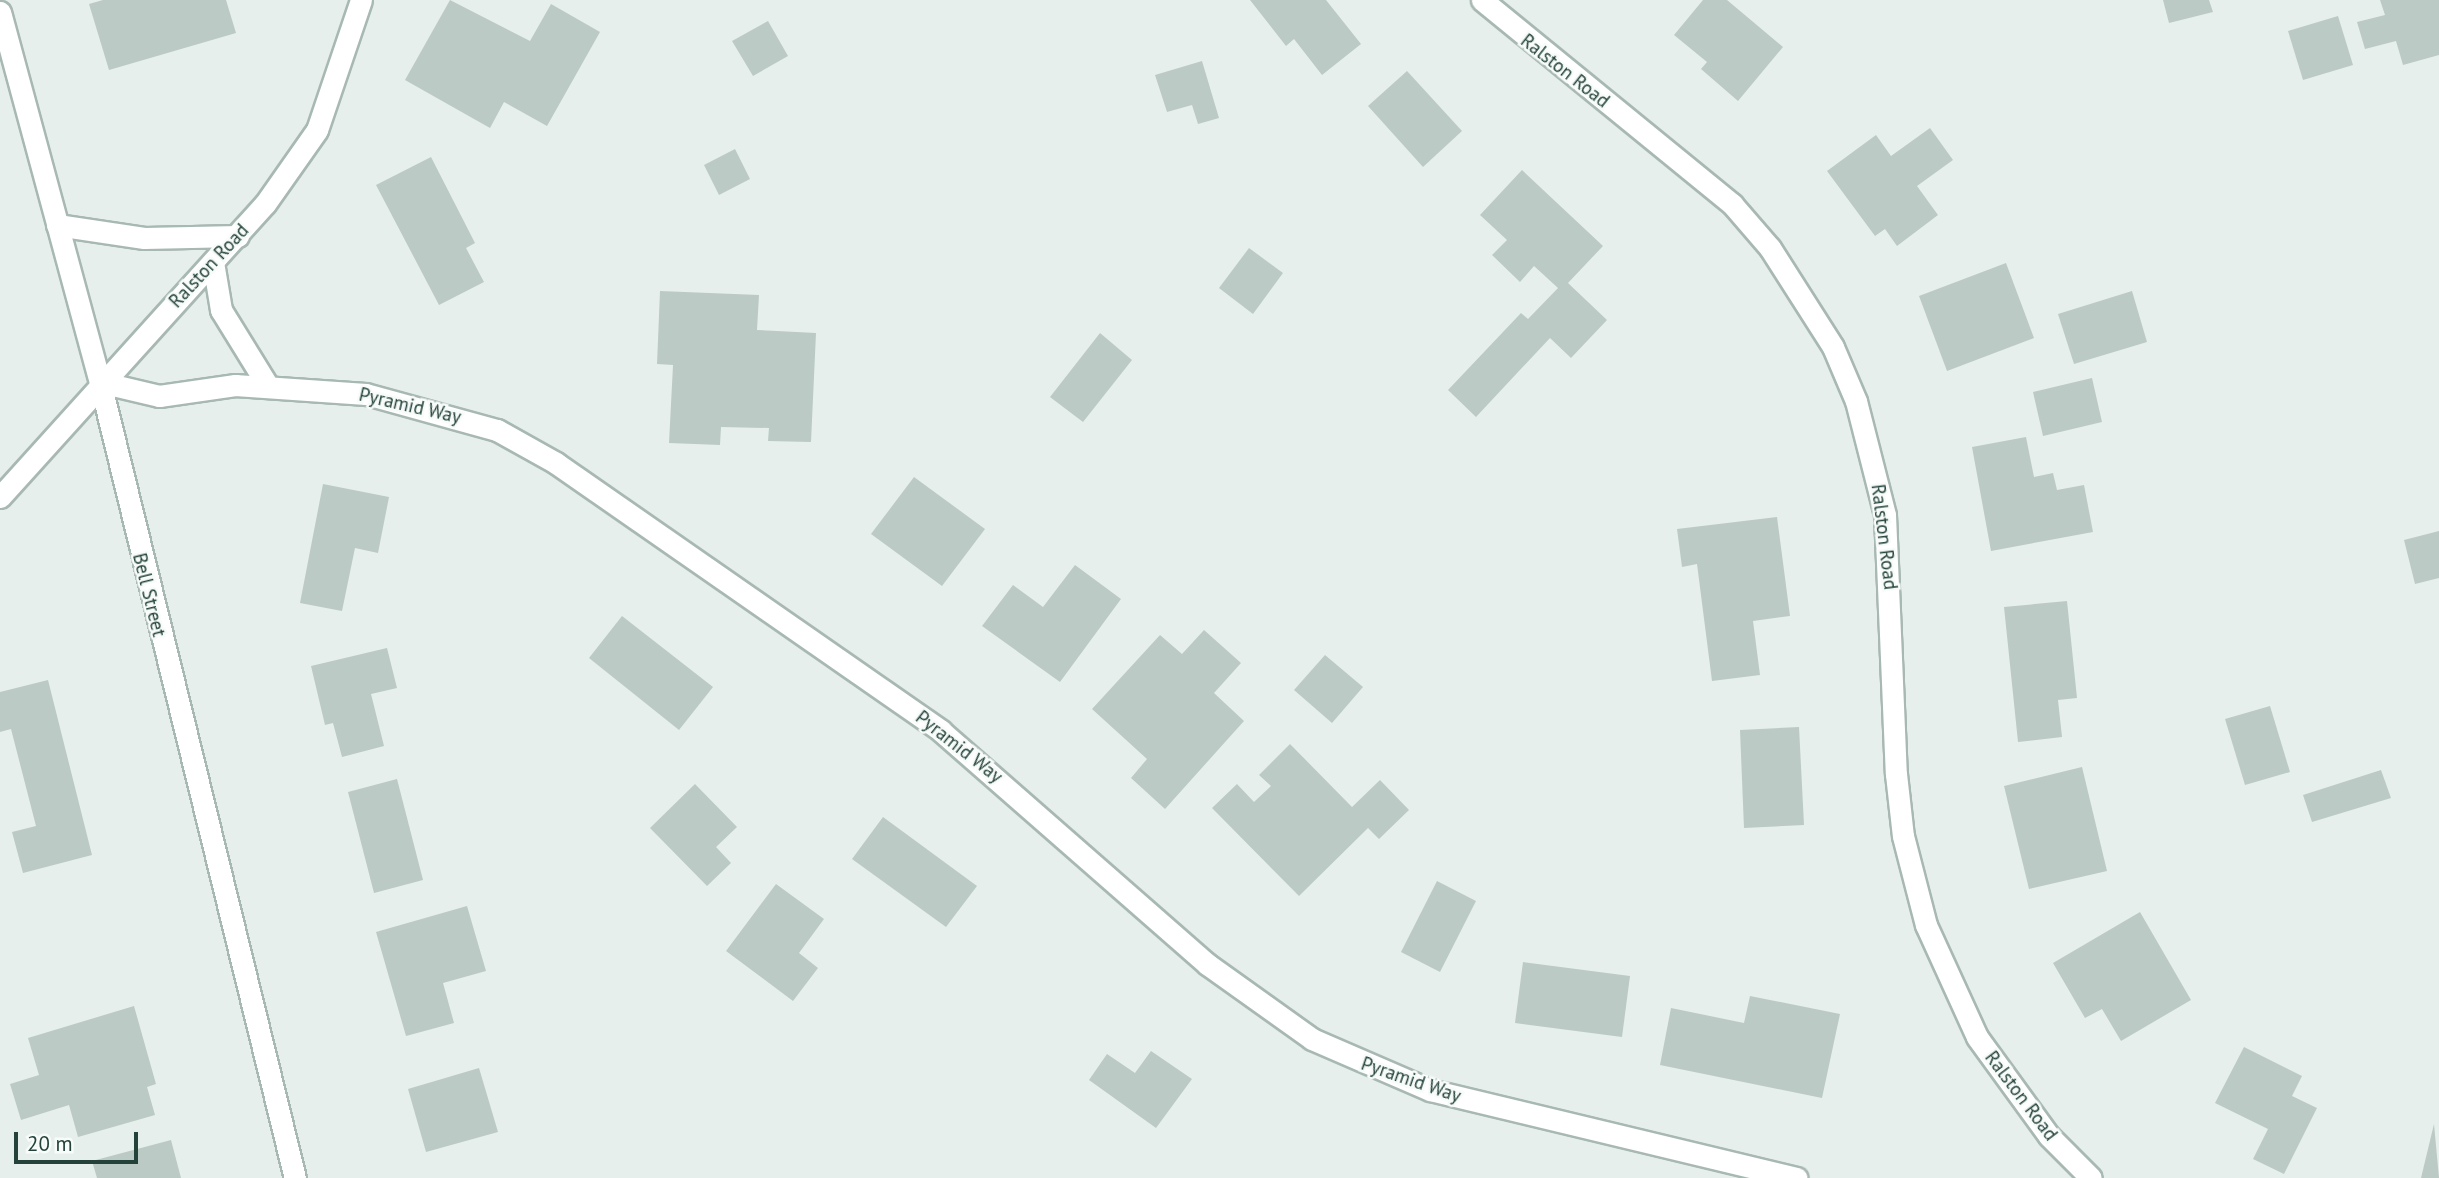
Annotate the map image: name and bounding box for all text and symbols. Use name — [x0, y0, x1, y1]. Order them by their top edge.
street label: Ralston Road — [1516, 29, 1614, 113]
street label: Ralston Road — [164, 219, 254, 313]
street label: Pyramid Way — [357, 383, 463, 429]
street label: Ralston Road — [1866, 483, 1902, 591]
street label: Bell Street — [128, 551, 170, 639]
street label: Pyramid Way — [911, 706, 1007, 788]
street label: Ralston Road — [1980, 1047, 2062, 1145]
street label: Pyramid Way — [1358, 1052, 1464, 1108]
scale bar — [18, 1118, 142, 1162]
text: 20 m — [27, 1130, 73, 1157]

